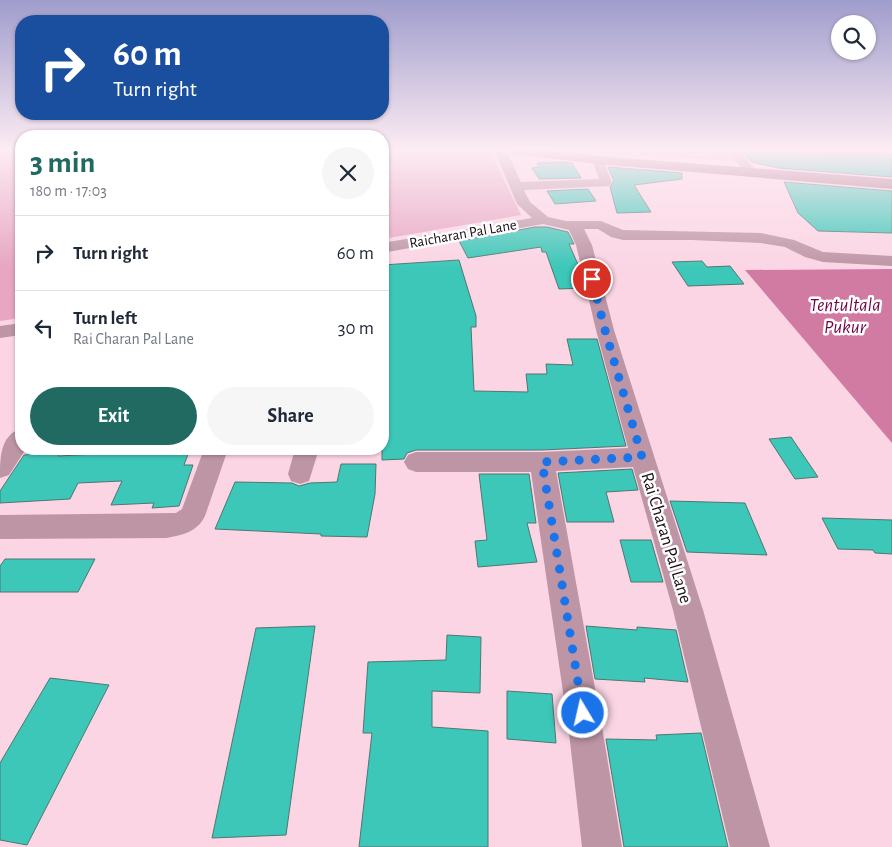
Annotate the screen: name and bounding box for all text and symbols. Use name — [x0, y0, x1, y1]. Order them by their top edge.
map controls — [831, 15, 876, 60]
button: search — [831, 15, 876, 60]
icon: right — [30, 35, 95, 100]
text: 60 m — [113, 37, 182, 72]
text: Turn right — [113, 78, 197, 100]
button: close — [322, 147, 374, 199]
text: 3 min — [30, 148, 95, 178]
text: 180 m · 17:03 — [30, 183, 107, 199]
street label: Raicharan Pal Lane — [408, 217, 518, 251]
icon: right — [30, 239, 58, 267]
text: Turn right — [73, 244, 148, 263]
text: 60 m — [337, 244, 374, 263]
pin — [571, 258, 613, 300]
icon: arrive — [578, 265, 606, 293]
water label: Tentultala Pukur — [809, 296, 881, 337]
text: Turn left — [73, 309, 137, 328]
icon: left — [30, 314, 58, 342]
text: 30 m — [338, 319, 374, 338]
text: Rai Charan Pal Lane — [73, 331, 194, 347]
button: Exit — [30, 387, 197, 445]
button: Share — [207, 387, 374, 445]
street label: Rai Charan Pal Lane — [638, 470, 694, 606]
position arrow — [556, 686, 608, 738]

